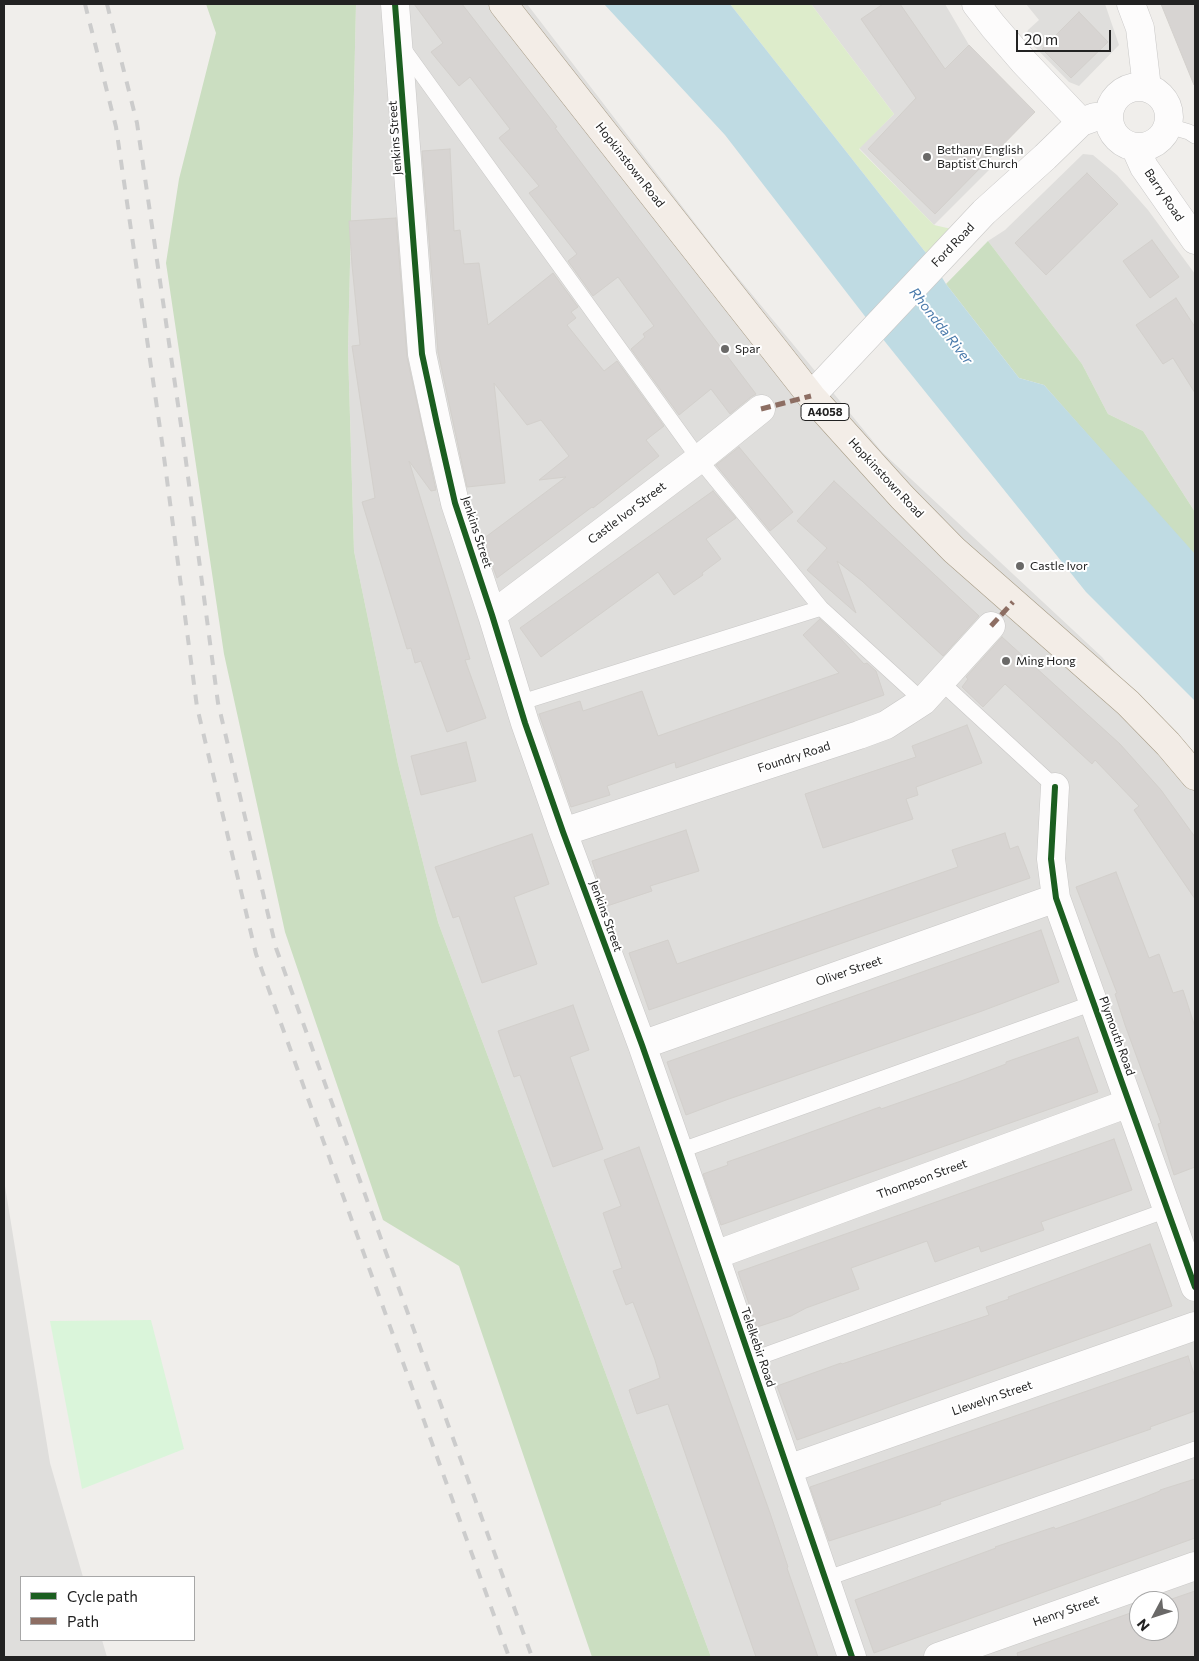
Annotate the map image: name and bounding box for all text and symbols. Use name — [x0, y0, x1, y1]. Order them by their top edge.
scale bar — [1019, 20, 1114, 52]
text: 20 m — [1024, 30, 1058, 48]
street label: Jenkins Street — [385, 100, 405, 176]
street label: Hopkinstown Road — [592, 120, 668, 210]
place label: Bethany English Baptist Church — [937, 143, 1023, 171]
marker: Bethany English Baptist Church — [921, 151, 933, 163]
street label: Barry Road — [1141, 166, 1187, 224]
street label: Ford Road — [928, 220, 978, 270]
water label: Rhondda River — [906, 284, 976, 368]
place label: Spar — [735, 342, 760, 356]
marker: Spar — [719, 343, 731, 355]
road number: A4058 — [801, 404, 849, 421]
street label: Hopkinstown Road — [845, 435, 927, 521]
street label: Castle Ivor Street — [585, 479, 669, 547]
street label: Jenkins Street — [459, 494, 495, 570]
place label: Castle Ivor — [1030, 559, 1088, 573]
marker: Castle Ivor — [1014, 560, 1026, 572]
place label: Ming Hong — [1016, 654, 1076, 668]
marker: Ming Hong — [1000, 655, 1012, 667]
street label: Foundry Road — [756, 738, 832, 776]
street label: Jenkins Street — [586, 878, 626, 954]
street label: Oliver Street — [814, 953, 884, 989]
street label: Plymouth Road — [1096, 994, 1138, 1078]
street label: Thompson Street — [875, 1156, 969, 1202]
street label: Telelkebir Road — [738, 1305, 778, 1389]
street label: Llewelyn Street — [950, 1377, 1034, 1419]
legend — [20, 1576, 195, 1641]
text: Cycle path — [67, 1587, 138, 1605]
north arrow — [1129, 1591, 1179, 1641]
street label: Henry Street — [1031, 1592, 1101, 1630]
text: Path — [67, 1612, 99, 1630]
text: N — [1133, 1616, 1153, 1635]

